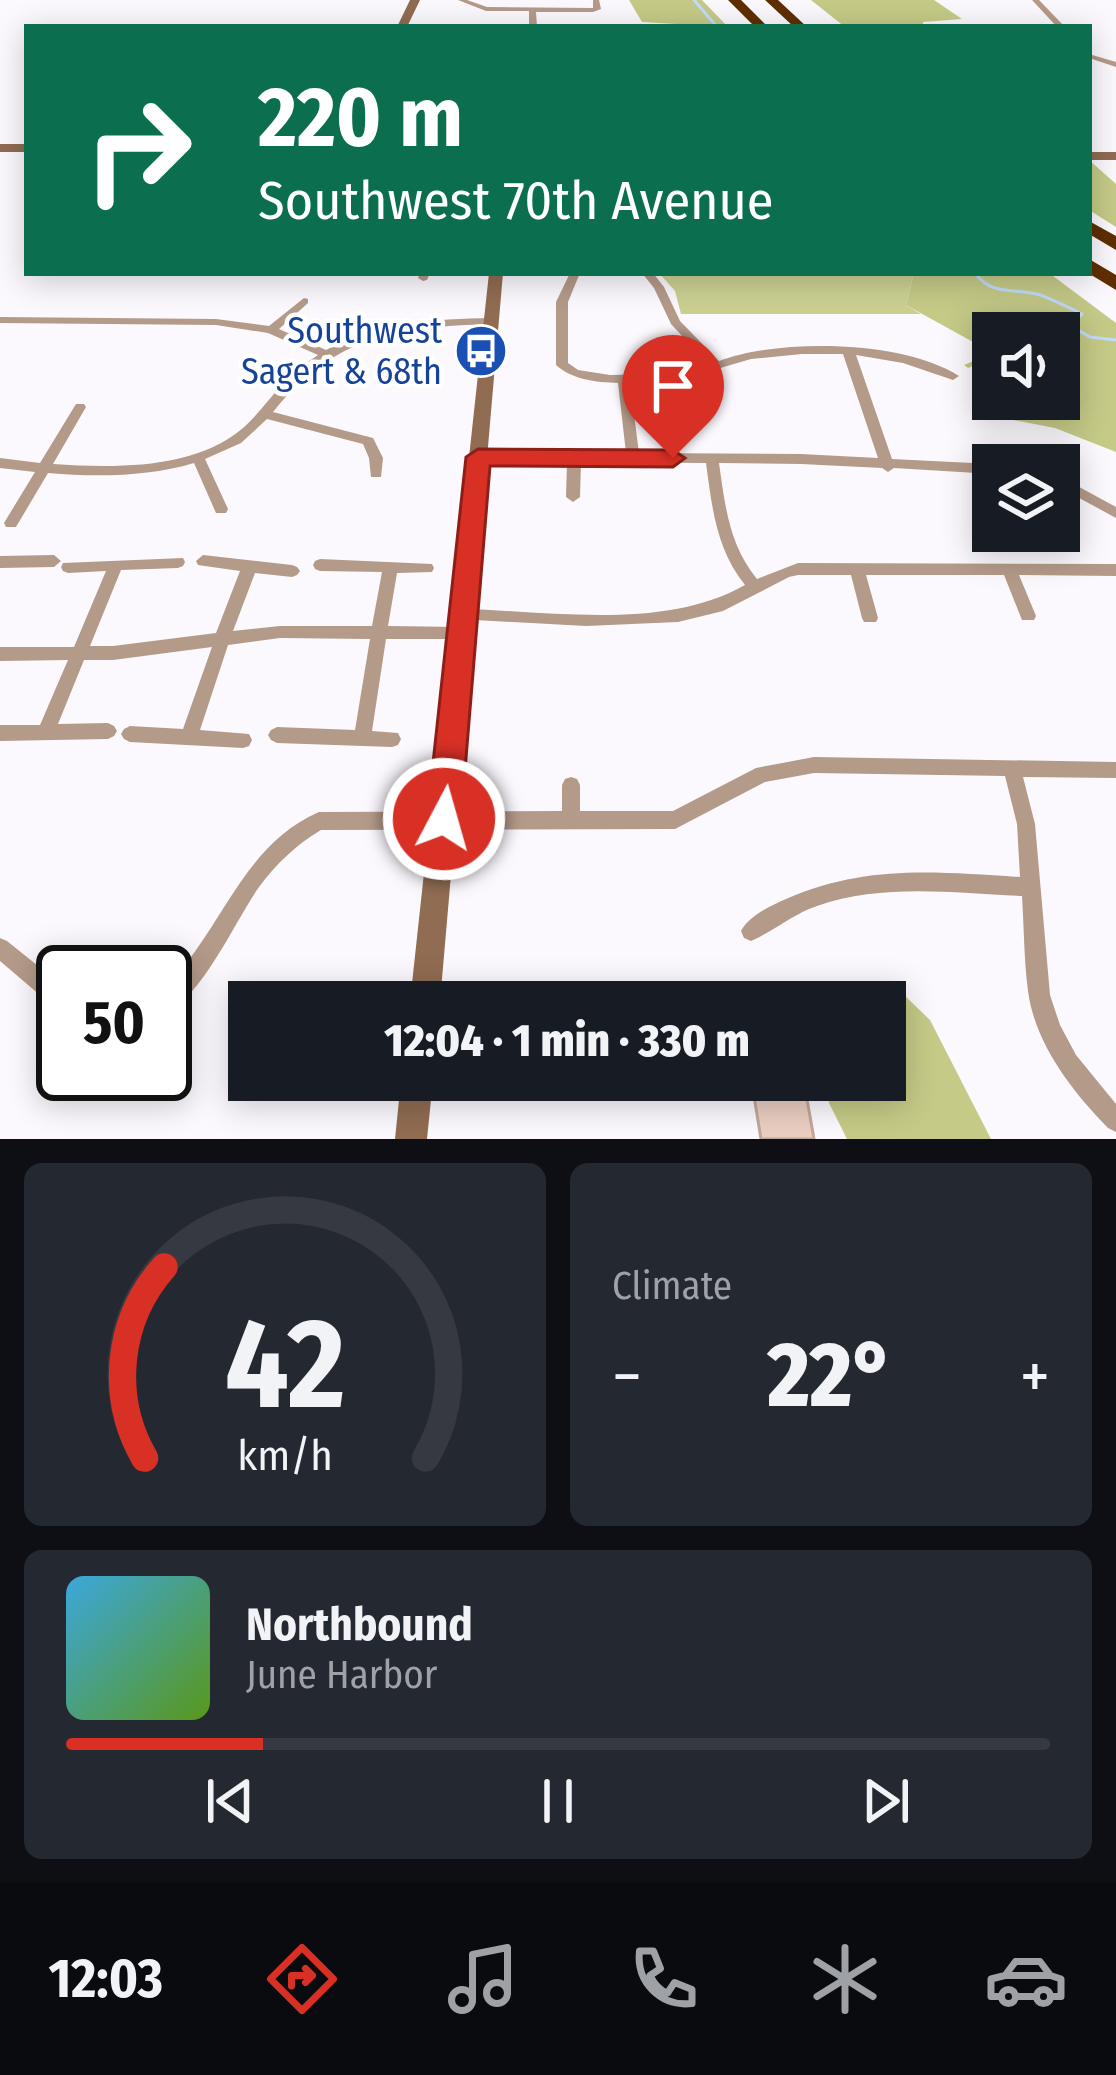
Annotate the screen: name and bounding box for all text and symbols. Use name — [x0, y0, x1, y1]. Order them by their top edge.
text: 220 m — [258, 67, 463, 168]
icon: right — [60, 72, 216, 228]
text: Southwest 70th Avenue — [258, 169, 773, 233]
place label: Southwest Sagert & 68th — [241, 309, 442, 394]
map controls — [972, 312, 1080, 552]
button: sound — [972, 312, 1080, 420]
bus stop icon: Southwest Sagert & 68th — [453, 323, 509, 379]
pin — [622, 335, 724, 458]
icon: arrive — [640, 353, 706, 419]
button: layers — [972, 444, 1080, 552]
position arrow — [381, 756, 507, 882]
speed limit sign: 50 — [36, 945, 192, 1101]
text: 12:04 · 1 min · 330 m — [384, 1014, 750, 1068]
text: Climate — [612, 1263, 732, 1309]
text: 42 — [225, 1290, 345, 1440]
text: 22° — [768, 1322, 894, 1430]
text: − — [612, 1337, 642, 1416]
text: + — [1020, 1337, 1050, 1416]
text: km/h — [237, 1429, 333, 1480]
text: Northbound — [246, 1598, 473, 1652]
text: June Harbor — [246, 1652, 437, 1698]
icon: previous — [197, 1768, 263, 1834]
icon: pause — [525, 1768, 591, 1834]
icon: next — [853, 1768, 919, 1834]
icon: directions — [260, 1937, 344, 2021]
icon: music — [441, 1937, 525, 2021]
icon: phone — [622, 1937, 706, 2021]
icon: climate — [803, 1937, 887, 2021]
icon: car — [984, 1937, 1068, 2021]
text: 12:03 — [48, 1947, 163, 2011]

